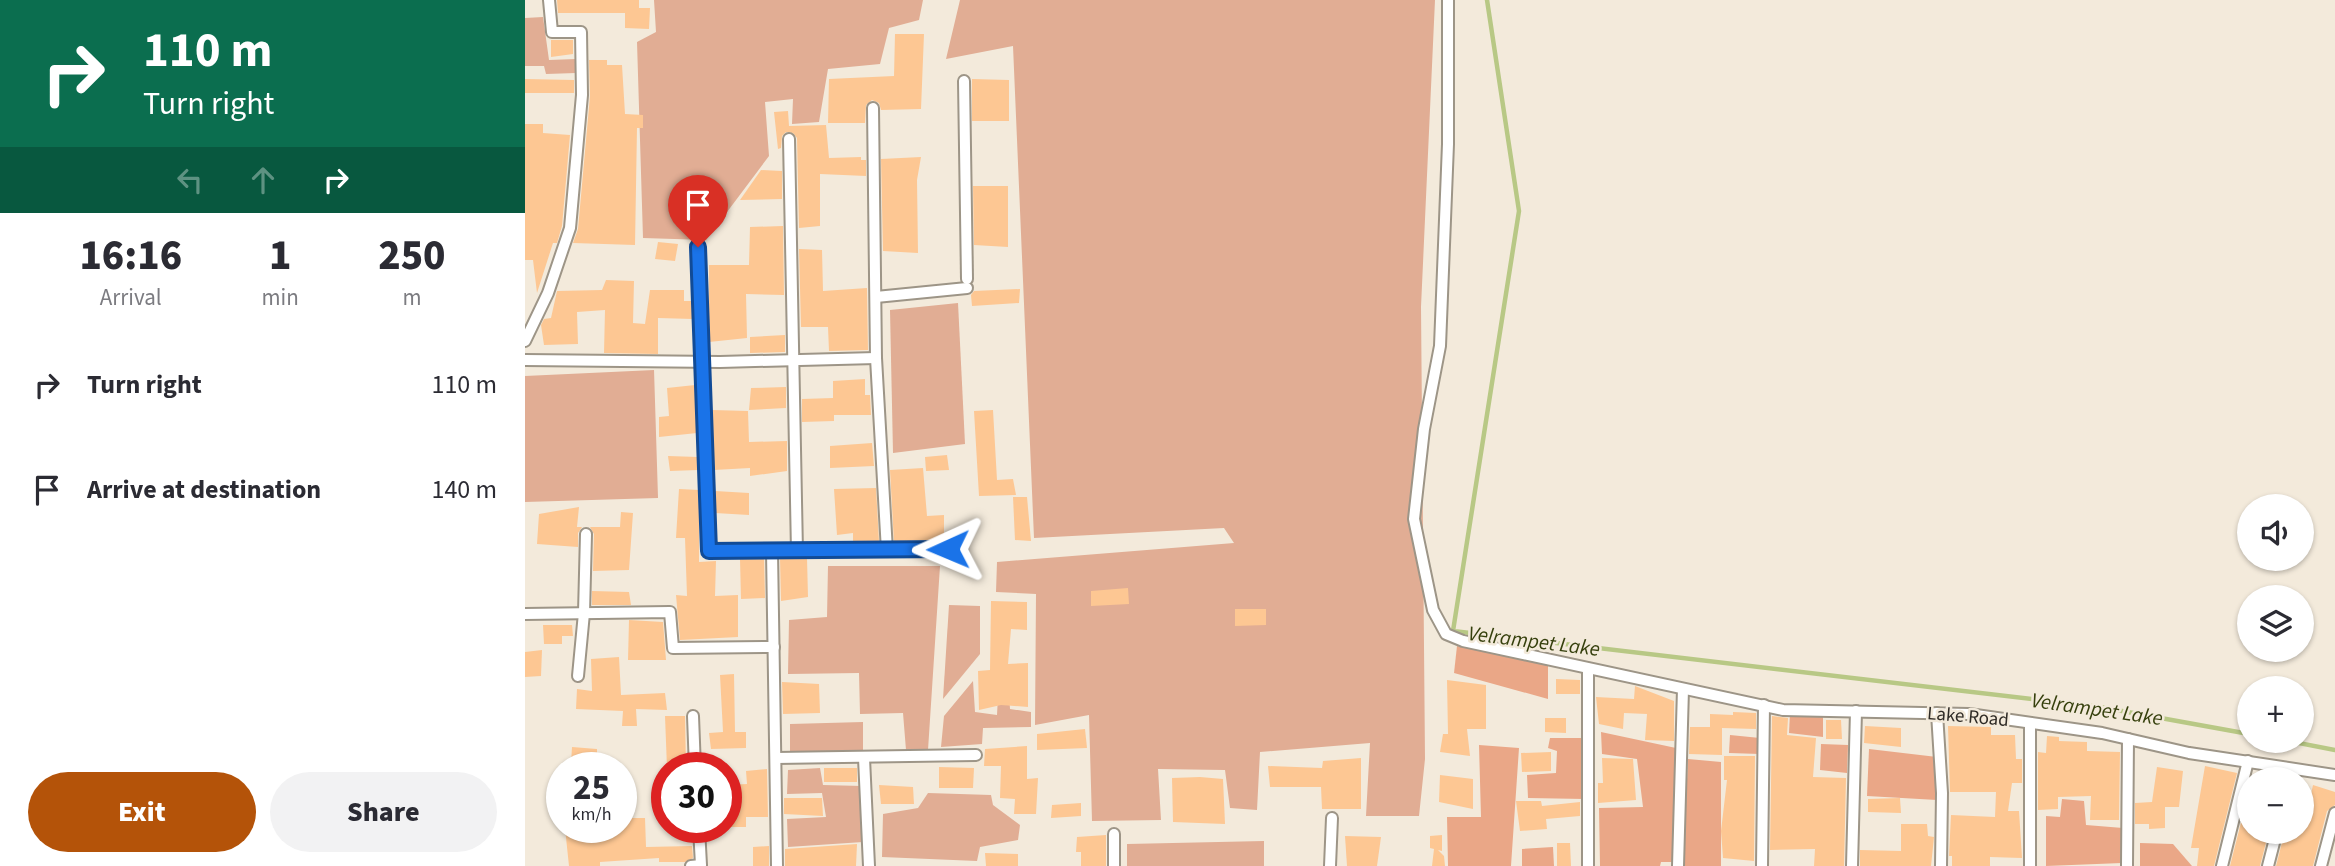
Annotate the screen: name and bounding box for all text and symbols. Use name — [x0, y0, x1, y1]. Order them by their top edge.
text: 110 m — [143, 16, 272, 86]
icon: right — [28, 28, 119, 119]
text: Turn right — [143, 81, 274, 127]
icon: left — [171, 161, 209, 199]
icon: ahead — [244, 161, 282, 199]
icon: right — [317, 161, 355, 199]
pin — [668, 175, 728, 247]
icon: arrive — [679, 186, 717, 224]
text: 16:16 — [79, 226, 182, 286]
text: 1 — [269, 226, 291, 286]
text: 250 — [378, 226, 446, 286]
text: Arrival — [100, 281, 162, 314]
text: min — [262, 281, 299, 314]
text: m — [402, 281, 421, 314]
icon: right — [28, 366, 66, 404]
text: Turn right — [87, 366, 202, 403]
text: 110 m — [431, 366, 497, 403]
icon: arrive — [28, 471, 66, 509]
text: Arrive at destination — [87, 471, 321, 508]
text: 140 m — [431, 471, 497, 508]
map controls — [2237, 494, 2314, 844]
button: sound — [2237, 494, 2314, 571]
position arrow — [911, 512, 985, 586]
button: layers — [2237, 585, 2314, 662]
water label: Velrampet Lake — [1466, 618, 1602, 664]
button: + — [2237, 676, 2314, 753]
water label: Velrampet Lake — [2029, 685, 2165, 733]
street label: Lake Road — [1926, 700, 2010, 734]
speed limit sign: 30 — [651, 752, 742, 843]
text: 25 — [573, 763, 610, 813]
button: − — [2237, 767, 2314, 844]
button: Exit — [28, 772, 256, 852]
button: Share — [270, 772, 497, 852]
text: km/h — [572, 802, 611, 827]

